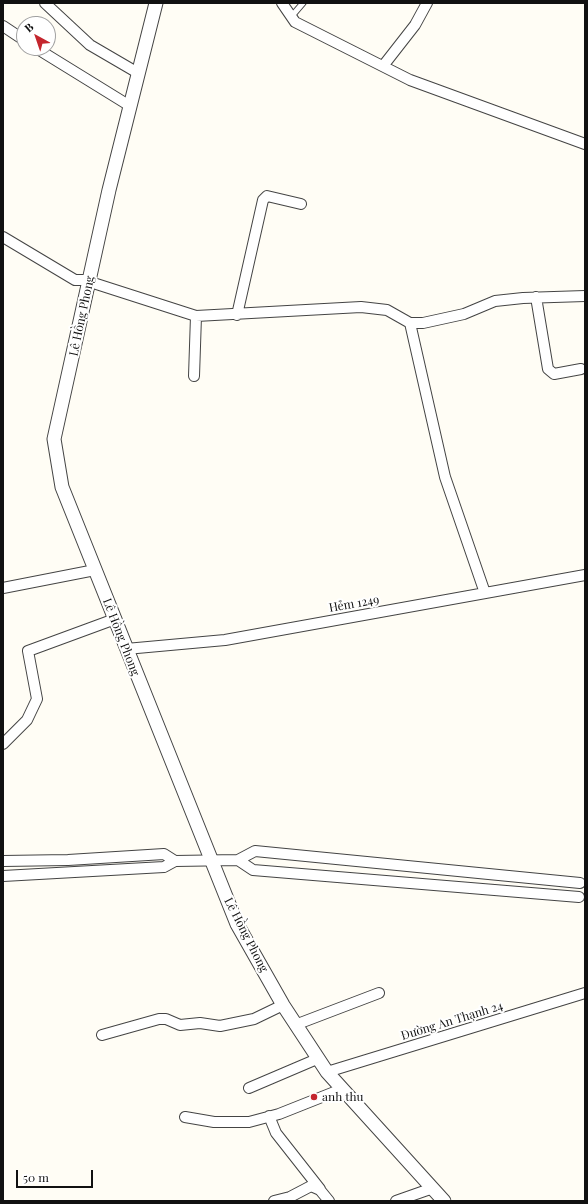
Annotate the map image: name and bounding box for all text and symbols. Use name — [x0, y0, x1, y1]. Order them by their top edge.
north arrow — [16, 16, 56, 56]
text: B — [21, 19, 36, 35]
street label: Lê Hồng Phong — [66, 274, 98, 358]
street label: Hẻm 1249 — [328, 592, 380, 616]
street label: Lê Hồng Phong — [100, 596, 142, 678]
street label: Lê Hồng Phong — [221, 895, 271, 975]
street label: Đường An Thạnh 24 — [399, 999, 505, 1043]
place label: anh thu — [322, 1090, 363, 1104]
marker: anh thu — [309, 1092, 319, 1102]
scale bar — [18, 1162, 95, 1188]
text: 50 m — [23, 1169, 49, 1185]

